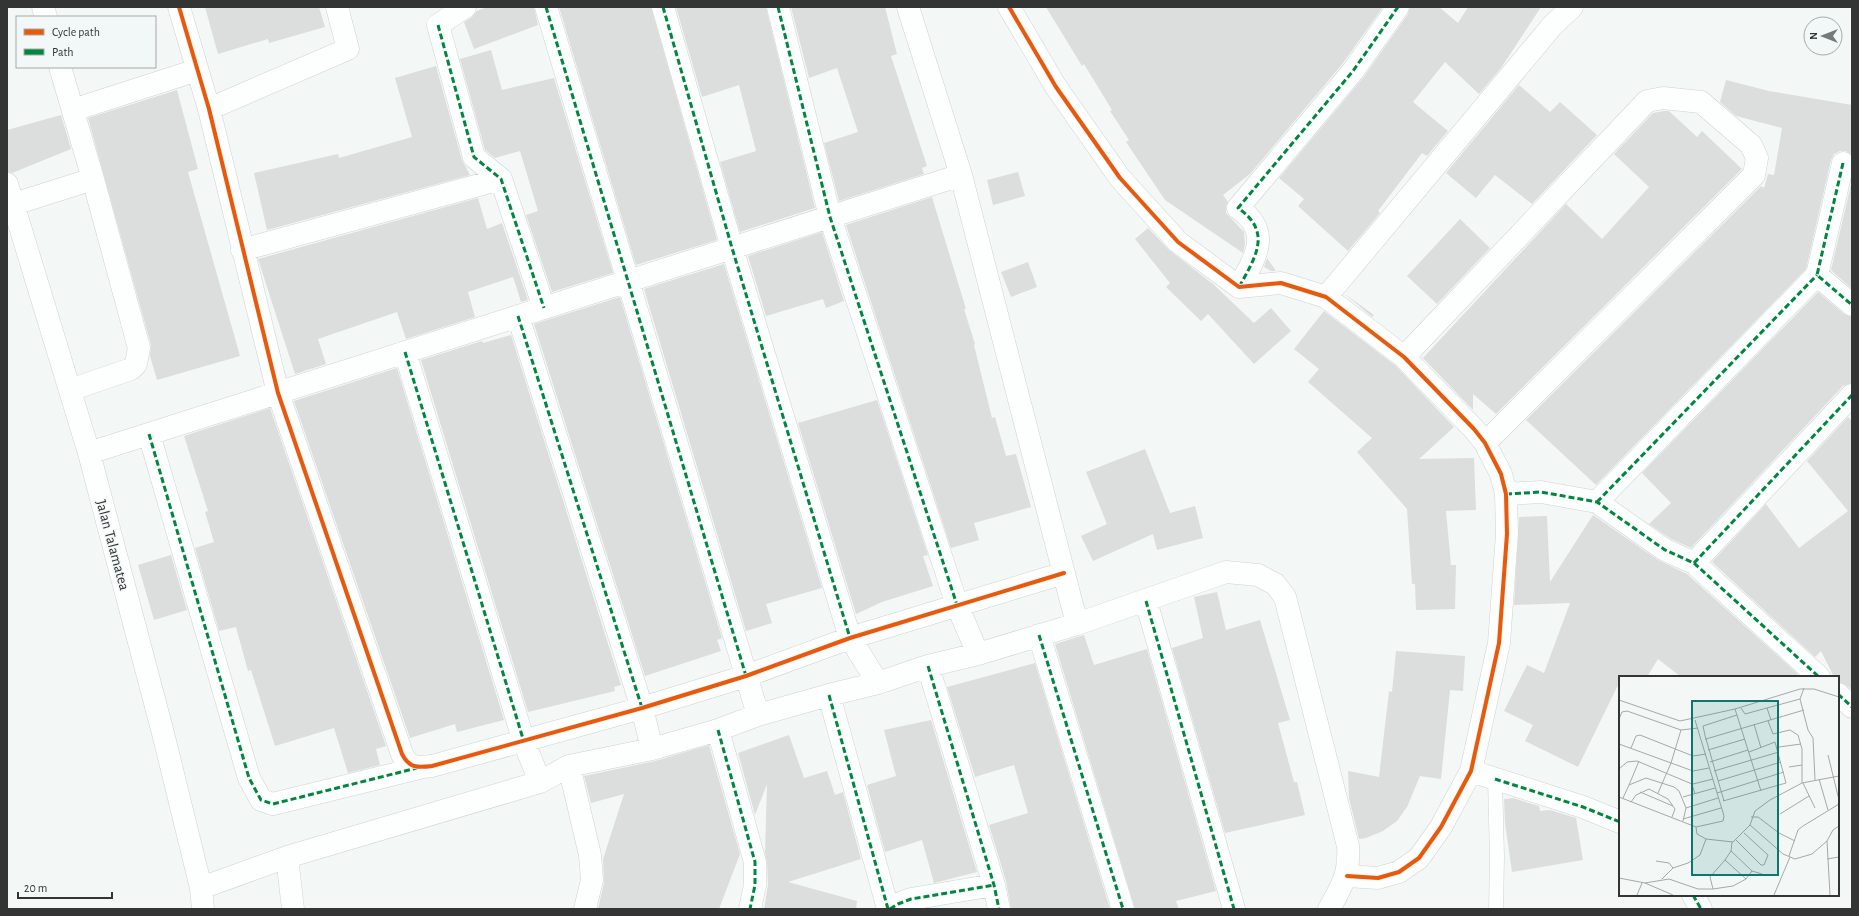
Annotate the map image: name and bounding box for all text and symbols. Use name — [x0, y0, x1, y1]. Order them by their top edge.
legend — [16, 16, 156, 68]
north arrow — [1803, 16, 1843, 56]
text: Cycle path — [52, 26, 100, 39]
text: N — [1808, 32, 1819, 40]
text: Path — [52, 46, 74, 58]
street label: Jalan Talamatea — [93, 498, 132, 592]
inset map — [1619, 676, 1839, 896]
scale bar — [18, 874, 112, 900]
text: 20 m — [24, 882, 47, 894]

